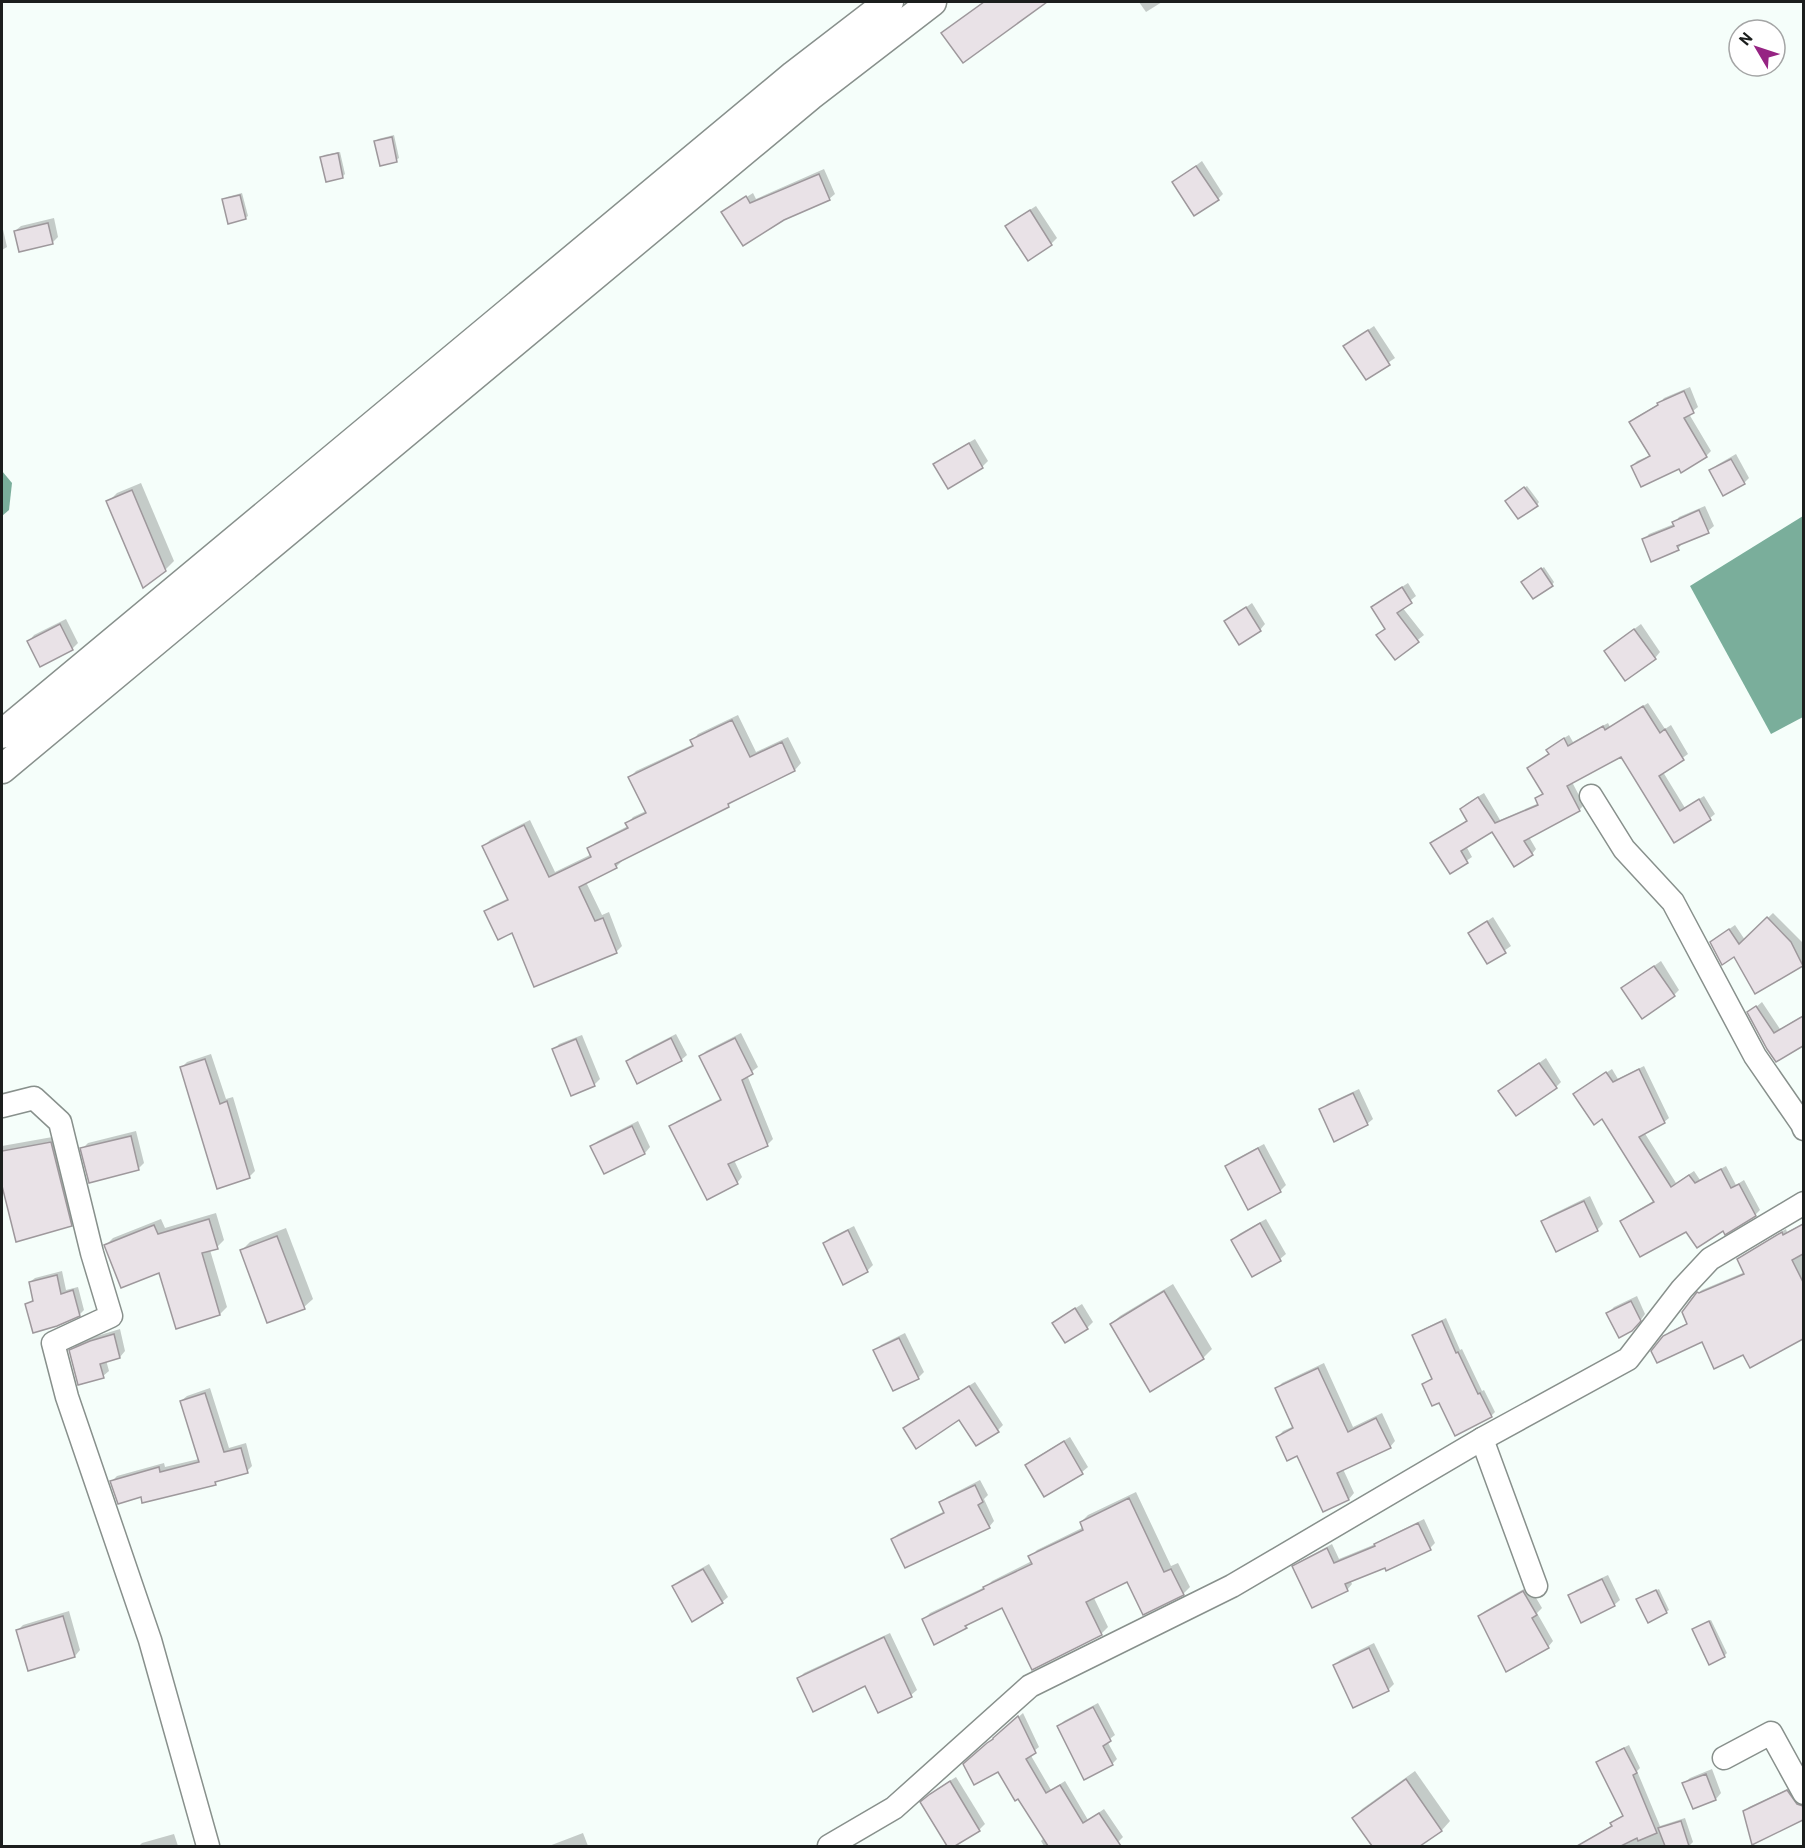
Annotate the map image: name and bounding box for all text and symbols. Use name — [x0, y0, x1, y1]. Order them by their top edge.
north arrow — [1727, 18, 1787, 78]
text: N — [1734, 28, 1756, 48]

